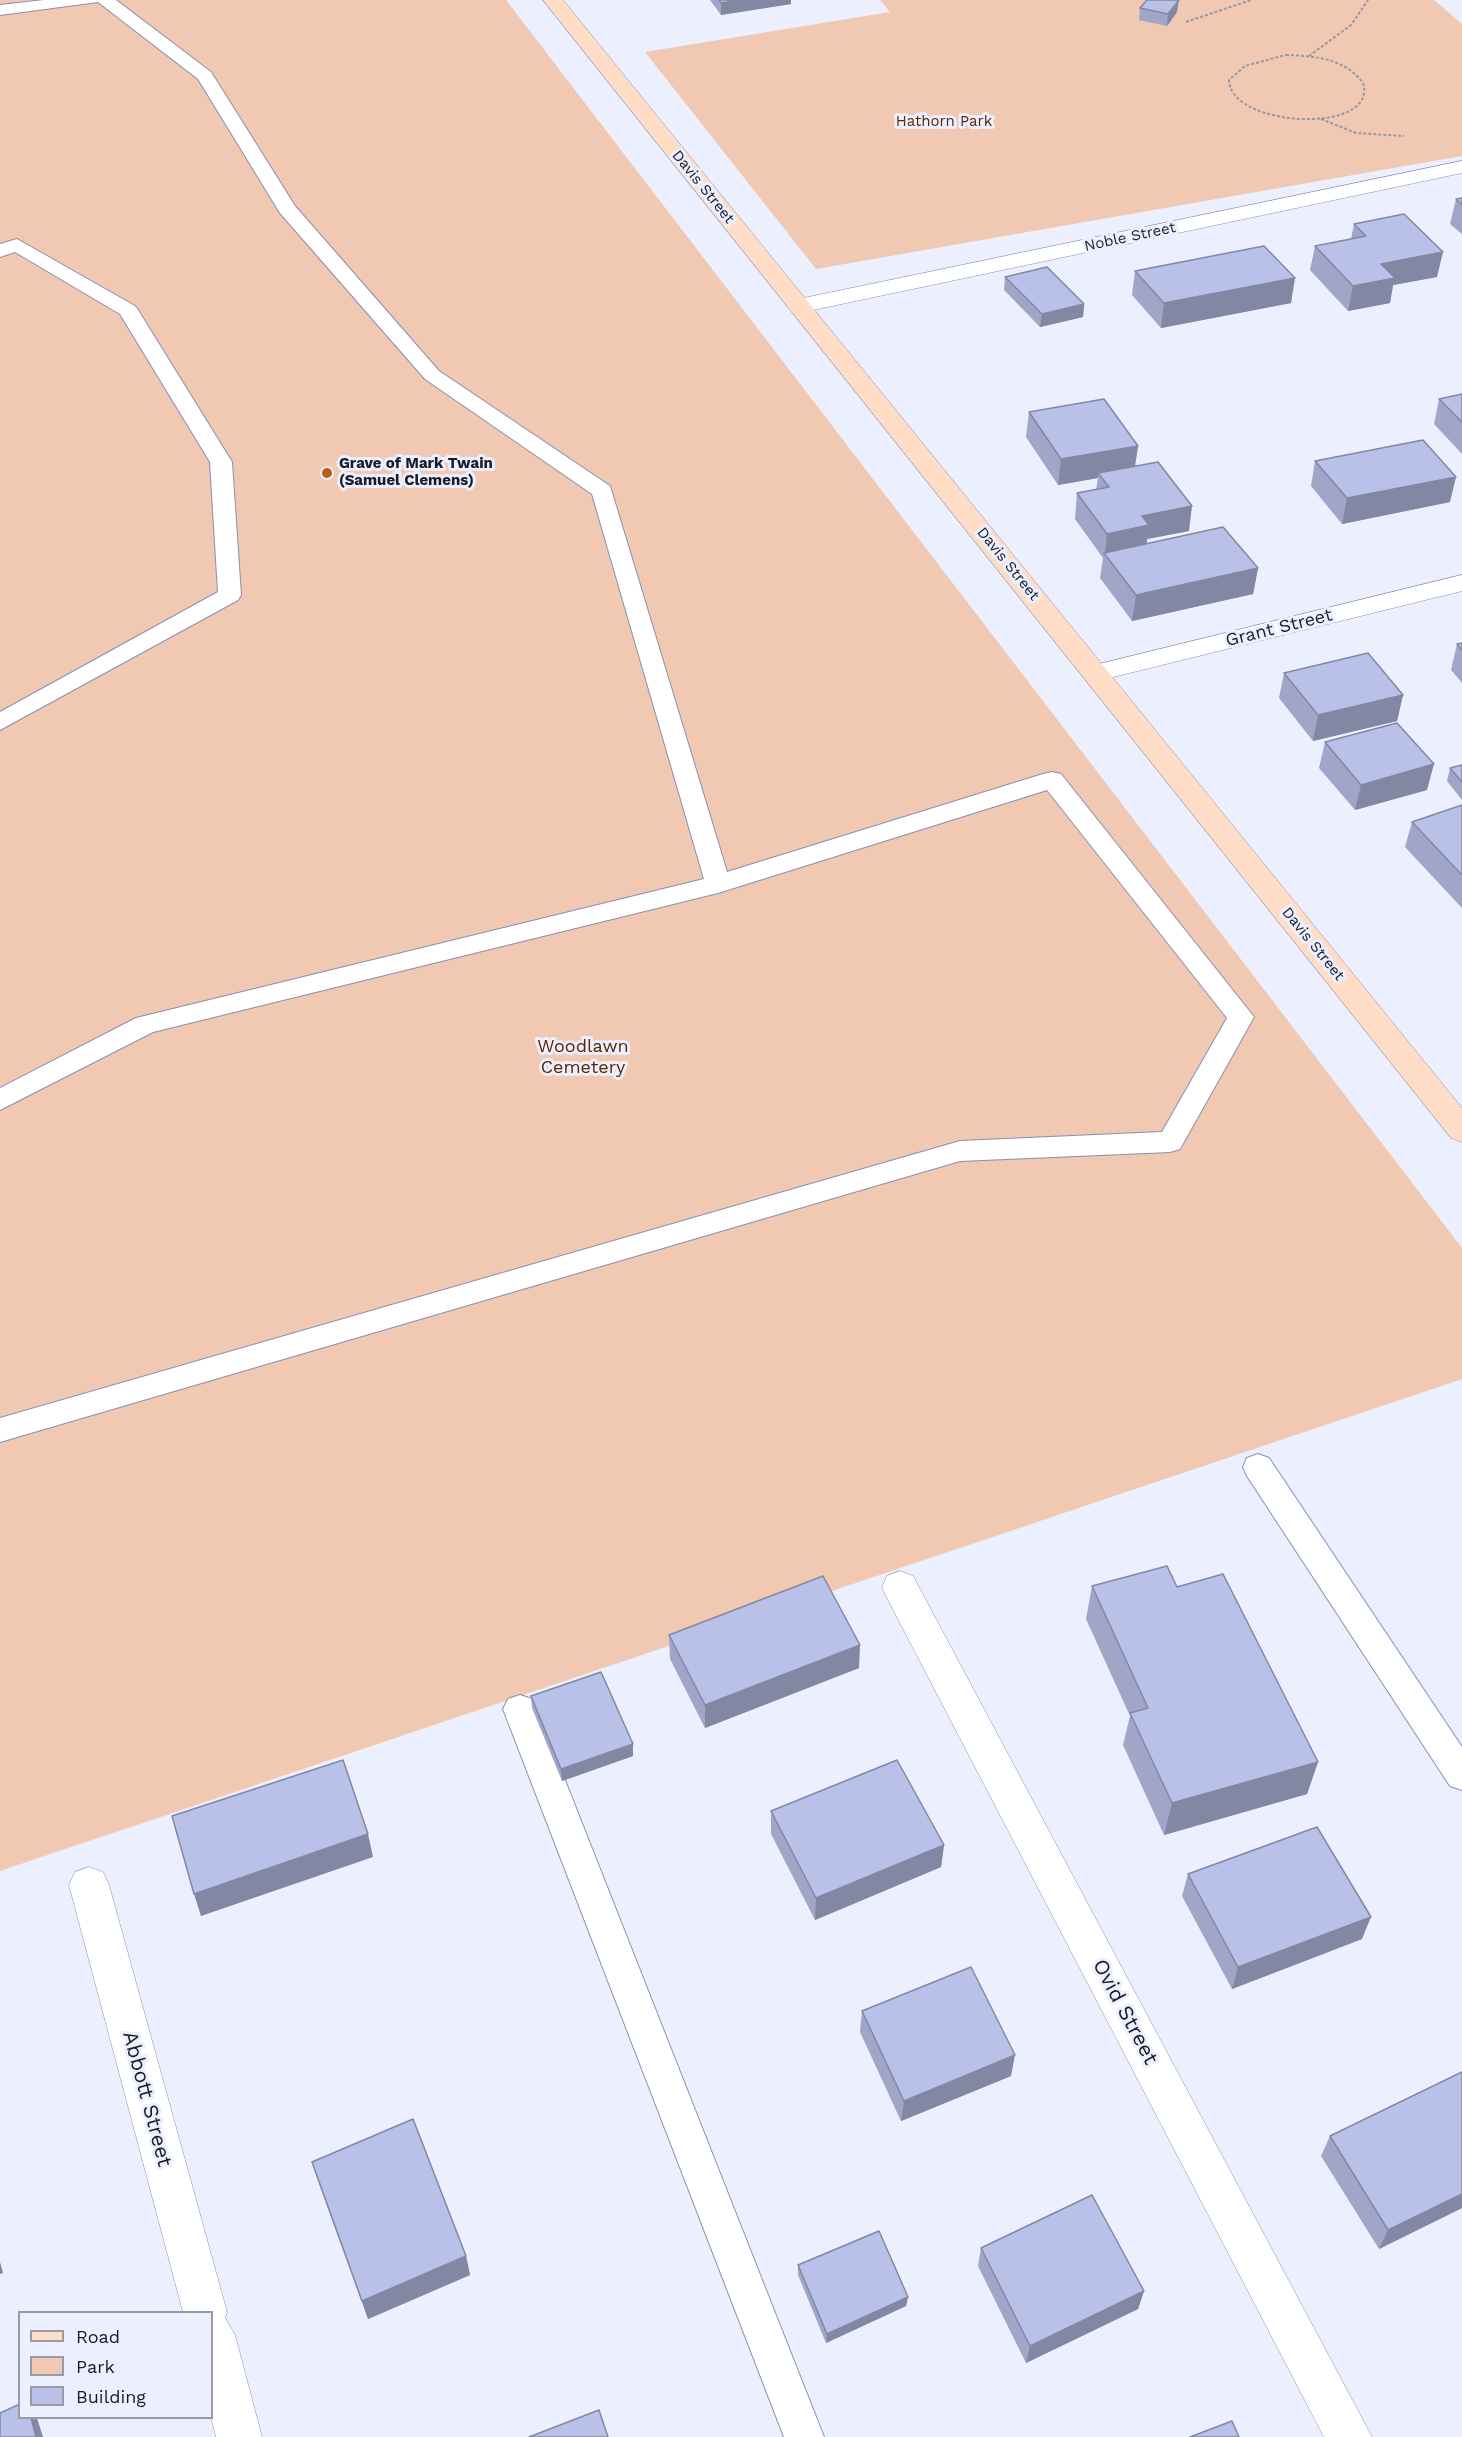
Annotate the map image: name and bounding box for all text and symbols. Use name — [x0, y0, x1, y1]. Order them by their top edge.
park label: Hathorn Park — [896, 113, 992, 131]
street label: Davis Street — [668, 147, 738, 227]
street label: Noble Street — [1083, 219, 1177, 255]
place label: Grave of Mark Twain (Samuel Clemens) — [339, 455, 493, 490]
marker: Grave of Mark Twain (Samuel Clemens) — [320, 466, 334, 480]
street label: Davis Street — [973, 524, 1043, 604]
street label: Grant Street — [1223, 604, 1335, 652]
street label: Davis Street — [1278, 904, 1348, 984]
park label: Woodlawn Cemetery — [537, 1036, 629, 1078]
street label: Ovid Street — [1087, 1955, 1163, 2069]
street label: Abbott Street — [117, 2028, 177, 2170]
legend — [18, 2311, 213, 2419]
text: Road — [76, 2326, 120, 2347]
text: Park — [76, 2356, 115, 2377]
text: Building — [76, 2386, 146, 2407]

